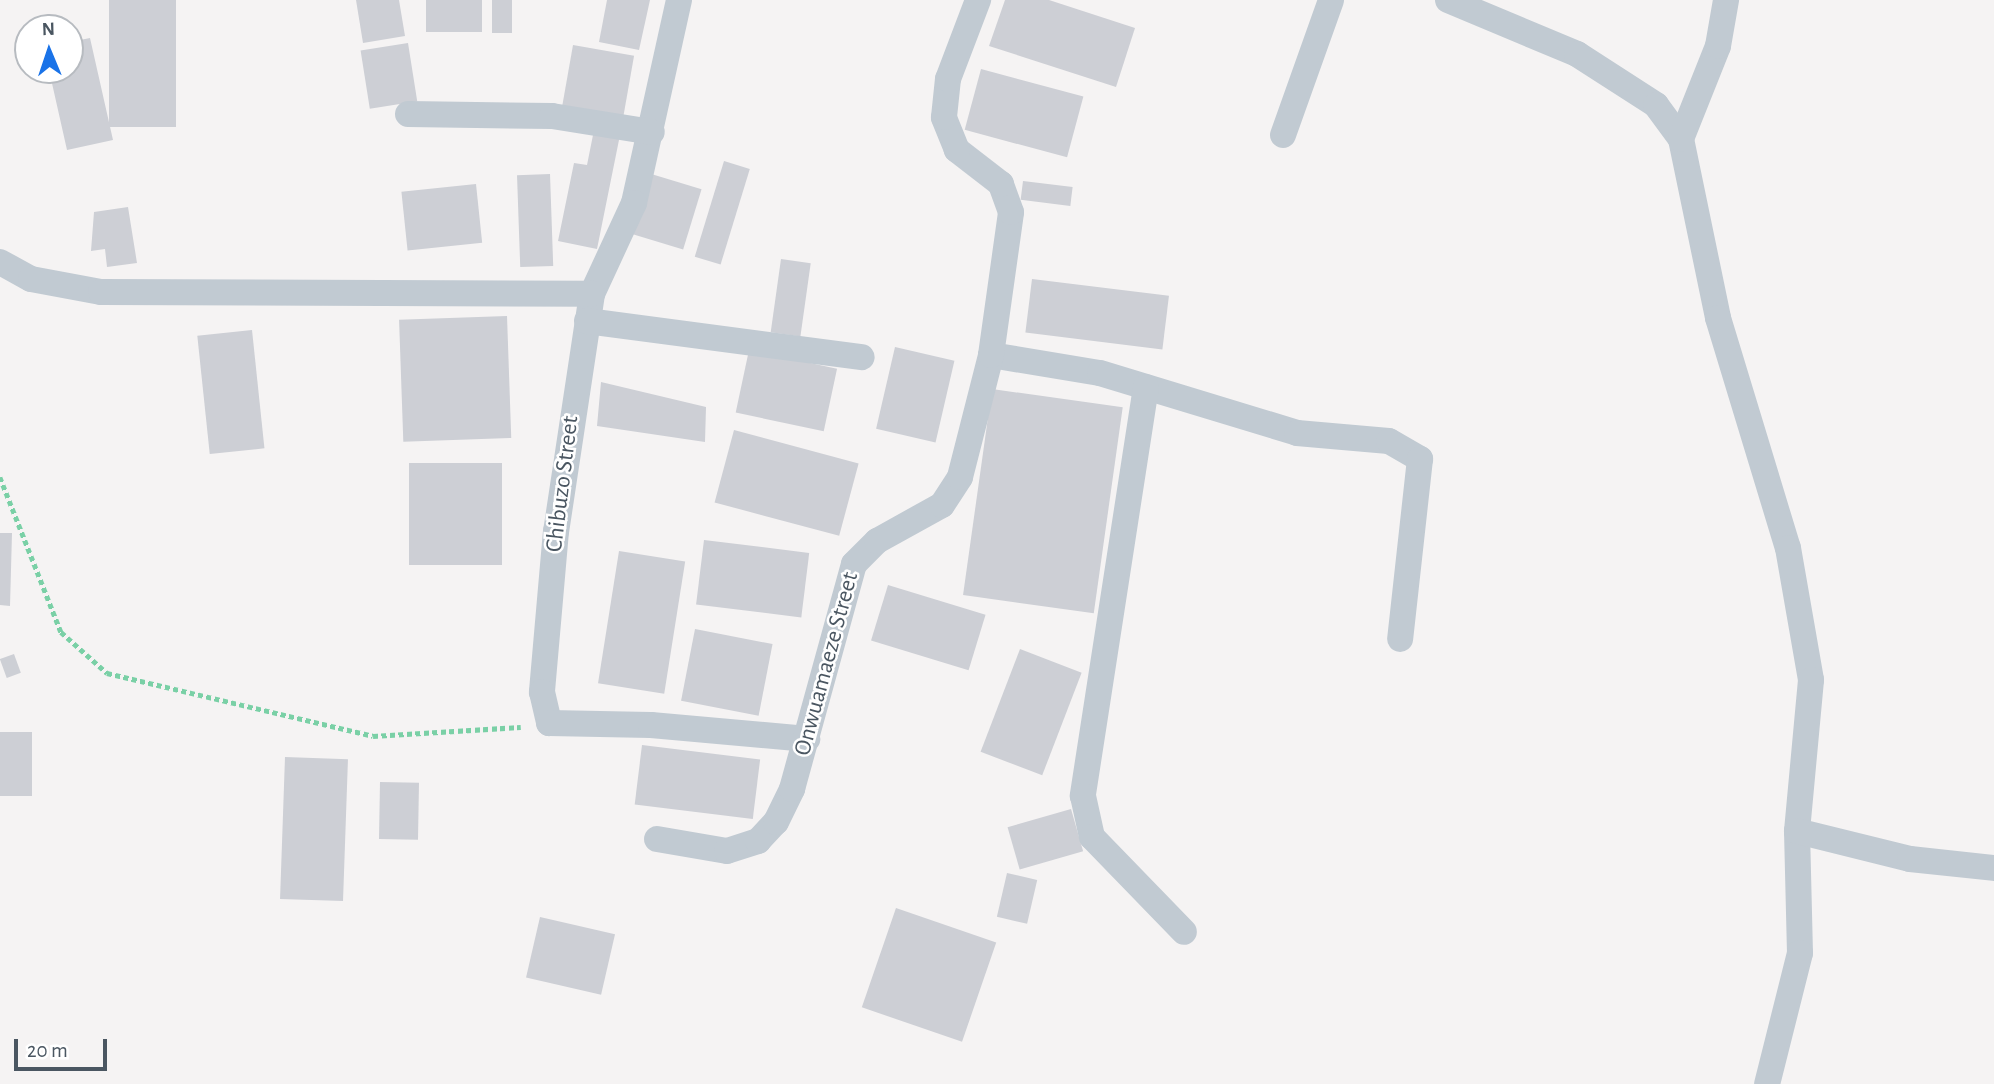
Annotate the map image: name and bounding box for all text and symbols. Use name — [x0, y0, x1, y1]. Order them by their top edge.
north arrow — [14, 14, 84, 84]
text: N — [41, 20, 55, 39]
street label: Chibuzo Street — [540, 414, 586, 554]
street label: Onwuamaeze Street — [789, 569, 865, 759]
scale bar — [18, 1024, 110, 1068]
text: 20 m — [27, 1040, 68, 1061]

